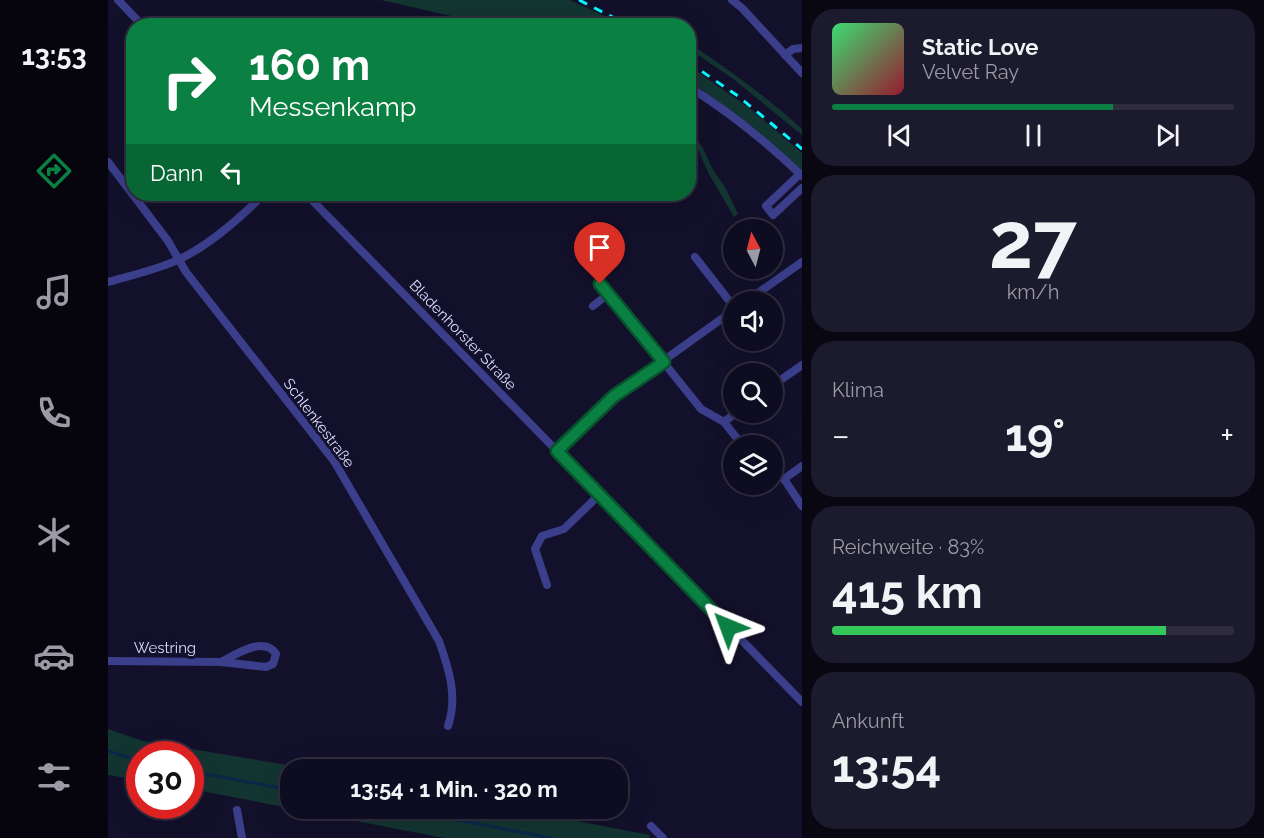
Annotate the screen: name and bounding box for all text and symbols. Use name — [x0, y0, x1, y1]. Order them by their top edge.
text: Static Love — [922, 34, 1039, 60]
text: 13:53 — [21, 40, 87, 71]
text: 160 m — [249, 41, 370, 90]
icon: right — [150, 42, 228, 120]
text: Velvet Ray — [922, 60, 1019, 84]
text: Messenkamp — [249, 91, 416, 122]
icon: previous — [883, 119, 916, 152]
icon: pause — [1017, 119, 1050, 152]
icon: next — [1151, 119, 1184, 152]
icon: directions — [33, 150, 75, 192]
icon: left — [215, 156, 248, 189]
text: Dann — [150, 160, 203, 186]
text: 27 — [989, 195, 1077, 286]
north arrow — [723, 219, 783, 279]
map controls — [723, 219, 783, 495]
pin — [574, 222, 625, 284]
icon: arrive — [583, 231, 616, 264]
icon: music — [33, 271, 75, 313]
street label: Bladenhorster Straße — [406, 276, 520, 394]
text: km/h — [1007, 280, 1059, 304]
button: sound — [723, 291, 783, 351]
button: search — [723, 363, 783, 423]
street label: Schlenkestraße — [280, 375, 358, 471]
text: Klima — [832, 378, 884, 402]
icon: phone — [33, 392, 75, 434]
text: 19° — [1005, 409, 1065, 462]
text: − — [832, 416, 850, 455]
text: + — [1220, 416, 1234, 455]
button: layers — [723, 435, 783, 495]
icon: climate — [33, 514, 75, 556]
text: Reichweite · 83% — [832, 535, 984, 559]
text: 415 km — [832, 566, 983, 619]
position arrow — [696, 595, 760, 659]
icon: car — [33, 635, 75, 677]
street label: Westring — [134, 639, 196, 657]
text: Ankunft — [832, 709, 905, 733]
text: 13:54 — [832, 740, 941, 793]
speed limit sign: 30 — [126, 741, 204, 819]
icon: filters — [33, 756, 75, 798]
text: 13:54 · 1 Min. · 320 m — [350, 776, 558, 802]

